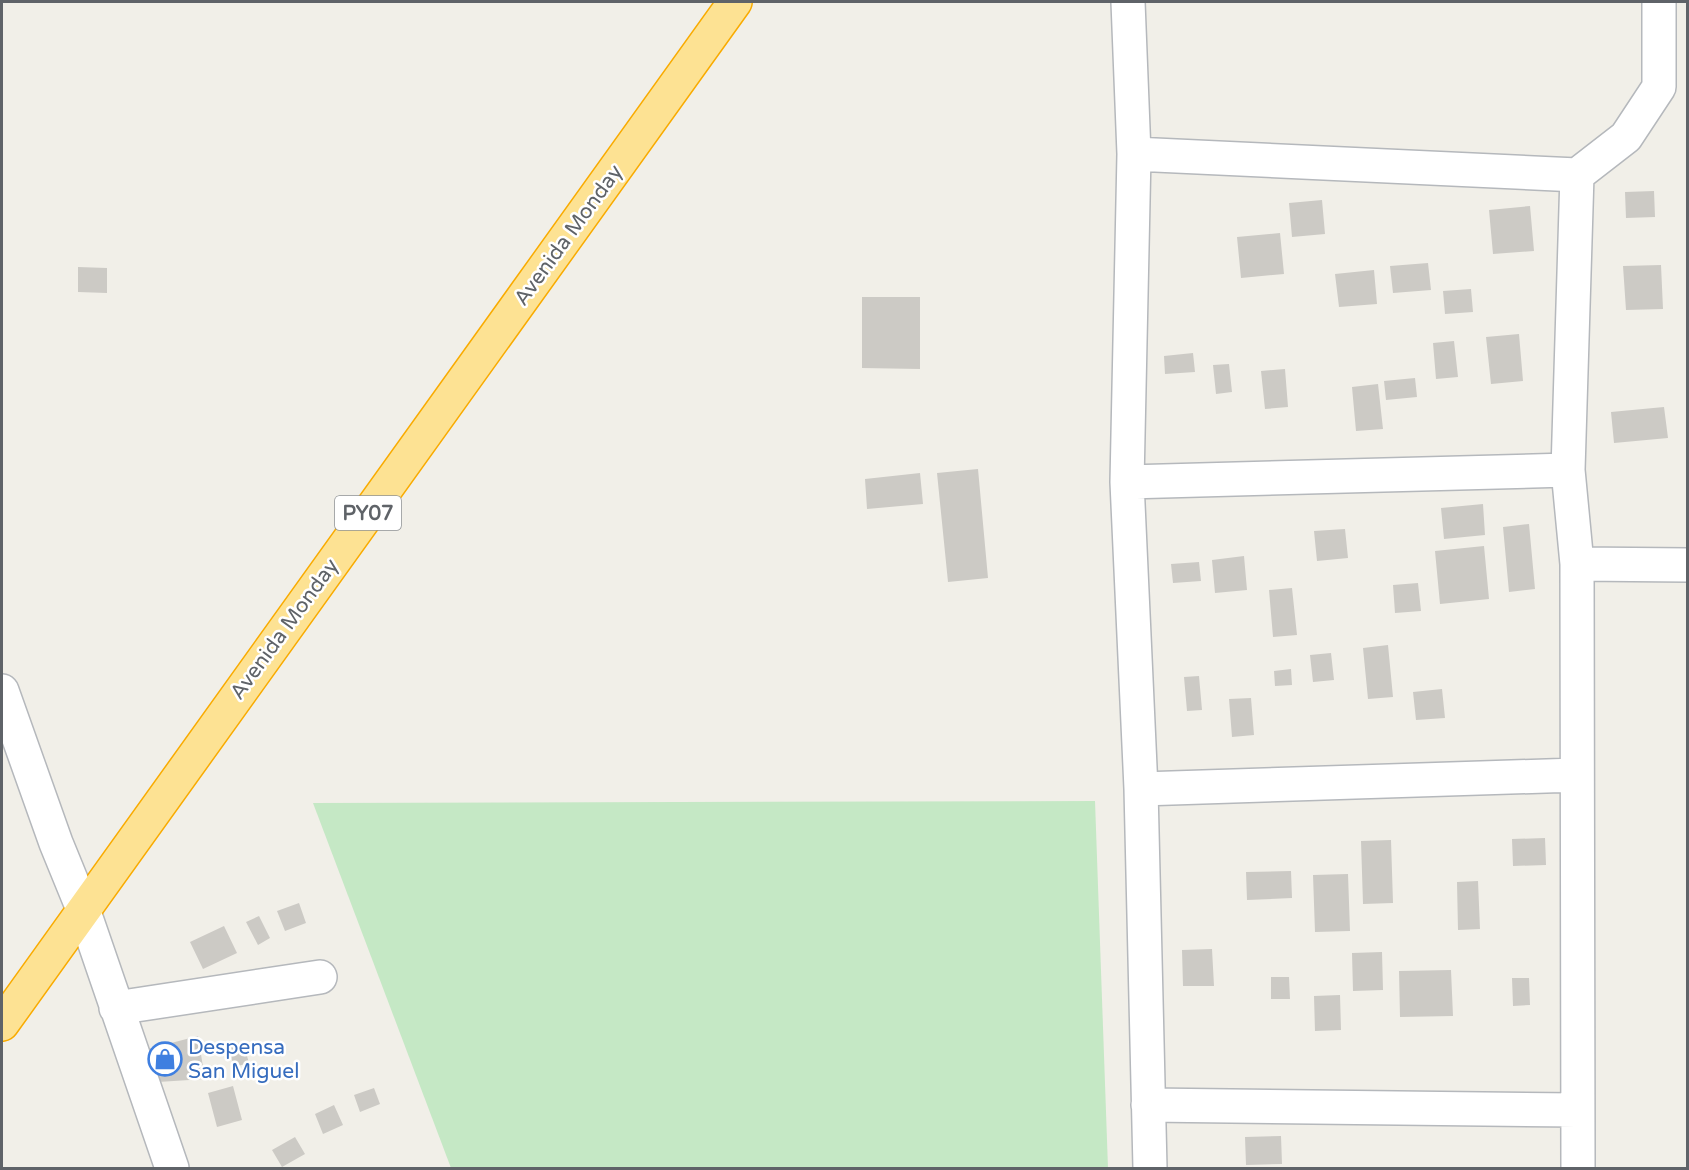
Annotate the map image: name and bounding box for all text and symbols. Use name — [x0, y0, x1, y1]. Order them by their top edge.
street label: Avenida Monday — [509, 160, 628, 311]
road number: PY07 — [335, 496, 401, 530]
street label: Avenida Monday — [225, 554, 344, 705]
place label: Despensa San Miguel — [188, 1035, 299, 1084]
shop icon: Despensa San Miguel — [147, 1041, 183, 1077]

